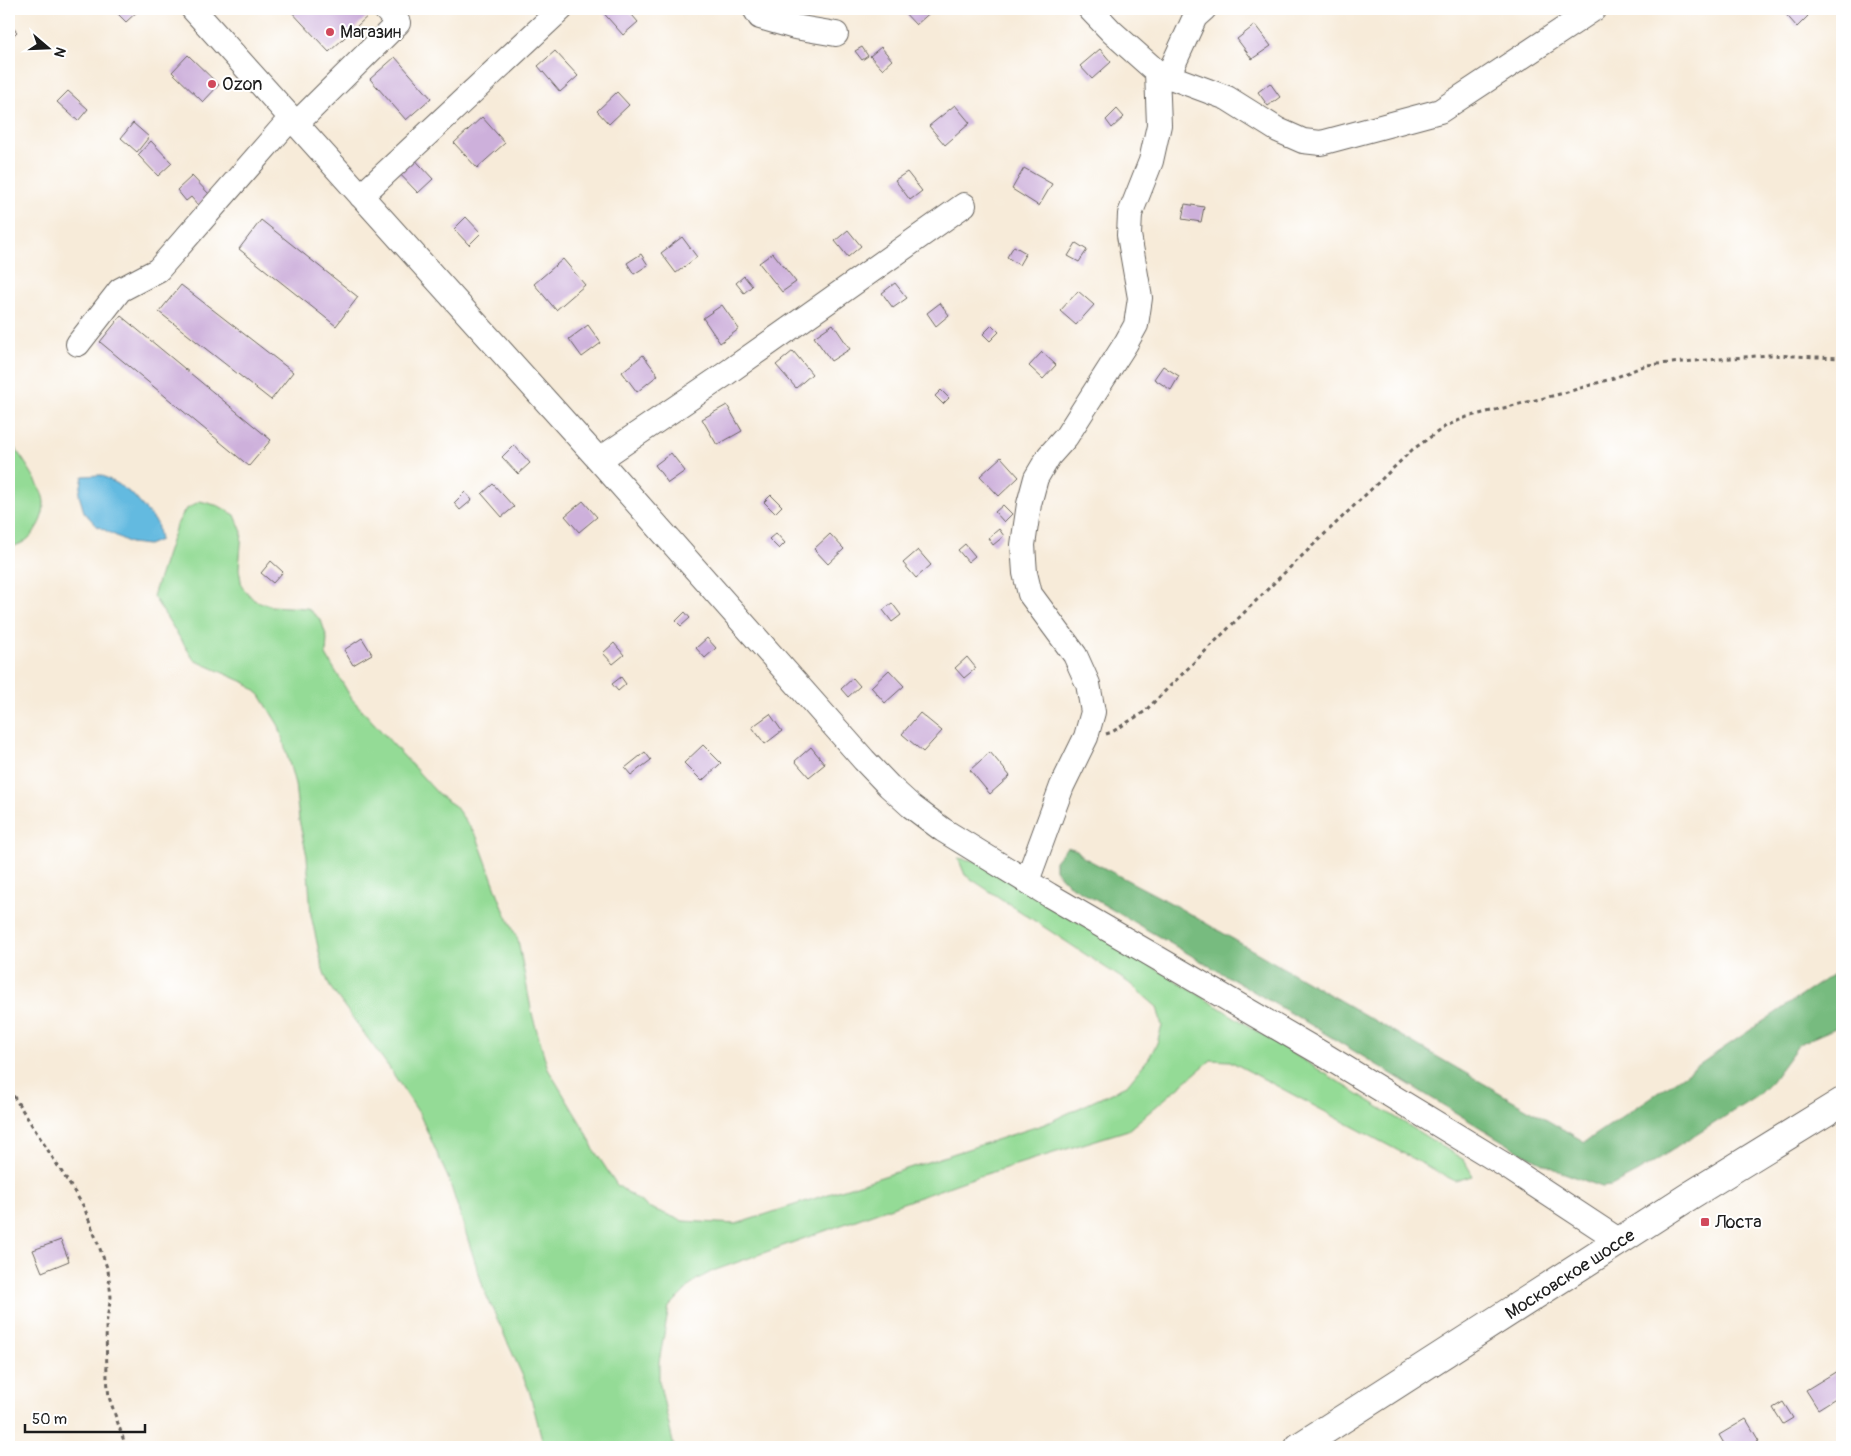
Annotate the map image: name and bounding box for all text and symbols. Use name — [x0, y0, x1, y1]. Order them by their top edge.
place label: Магазин — [340, 21, 402, 44]
north arrow — [22, 22, 72, 72]
marker: Магазин — [324, 26, 336, 38]
text: N — [50, 45, 69, 59]
place label: Ozon — [222, 73, 262, 96]
marker: Ozon — [206, 78, 218, 90]
place label: Лоста — [1714, 1211, 1762, 1234]
marker: Лоста — [1699, 1216, 1711, 1228]
street label: Московское шоссе — [1501, 1224, 1640, 1325]
scale bar — [25, 1401, 145, 1433]
text: 50 m — [32, 1410, 67, 1429]

